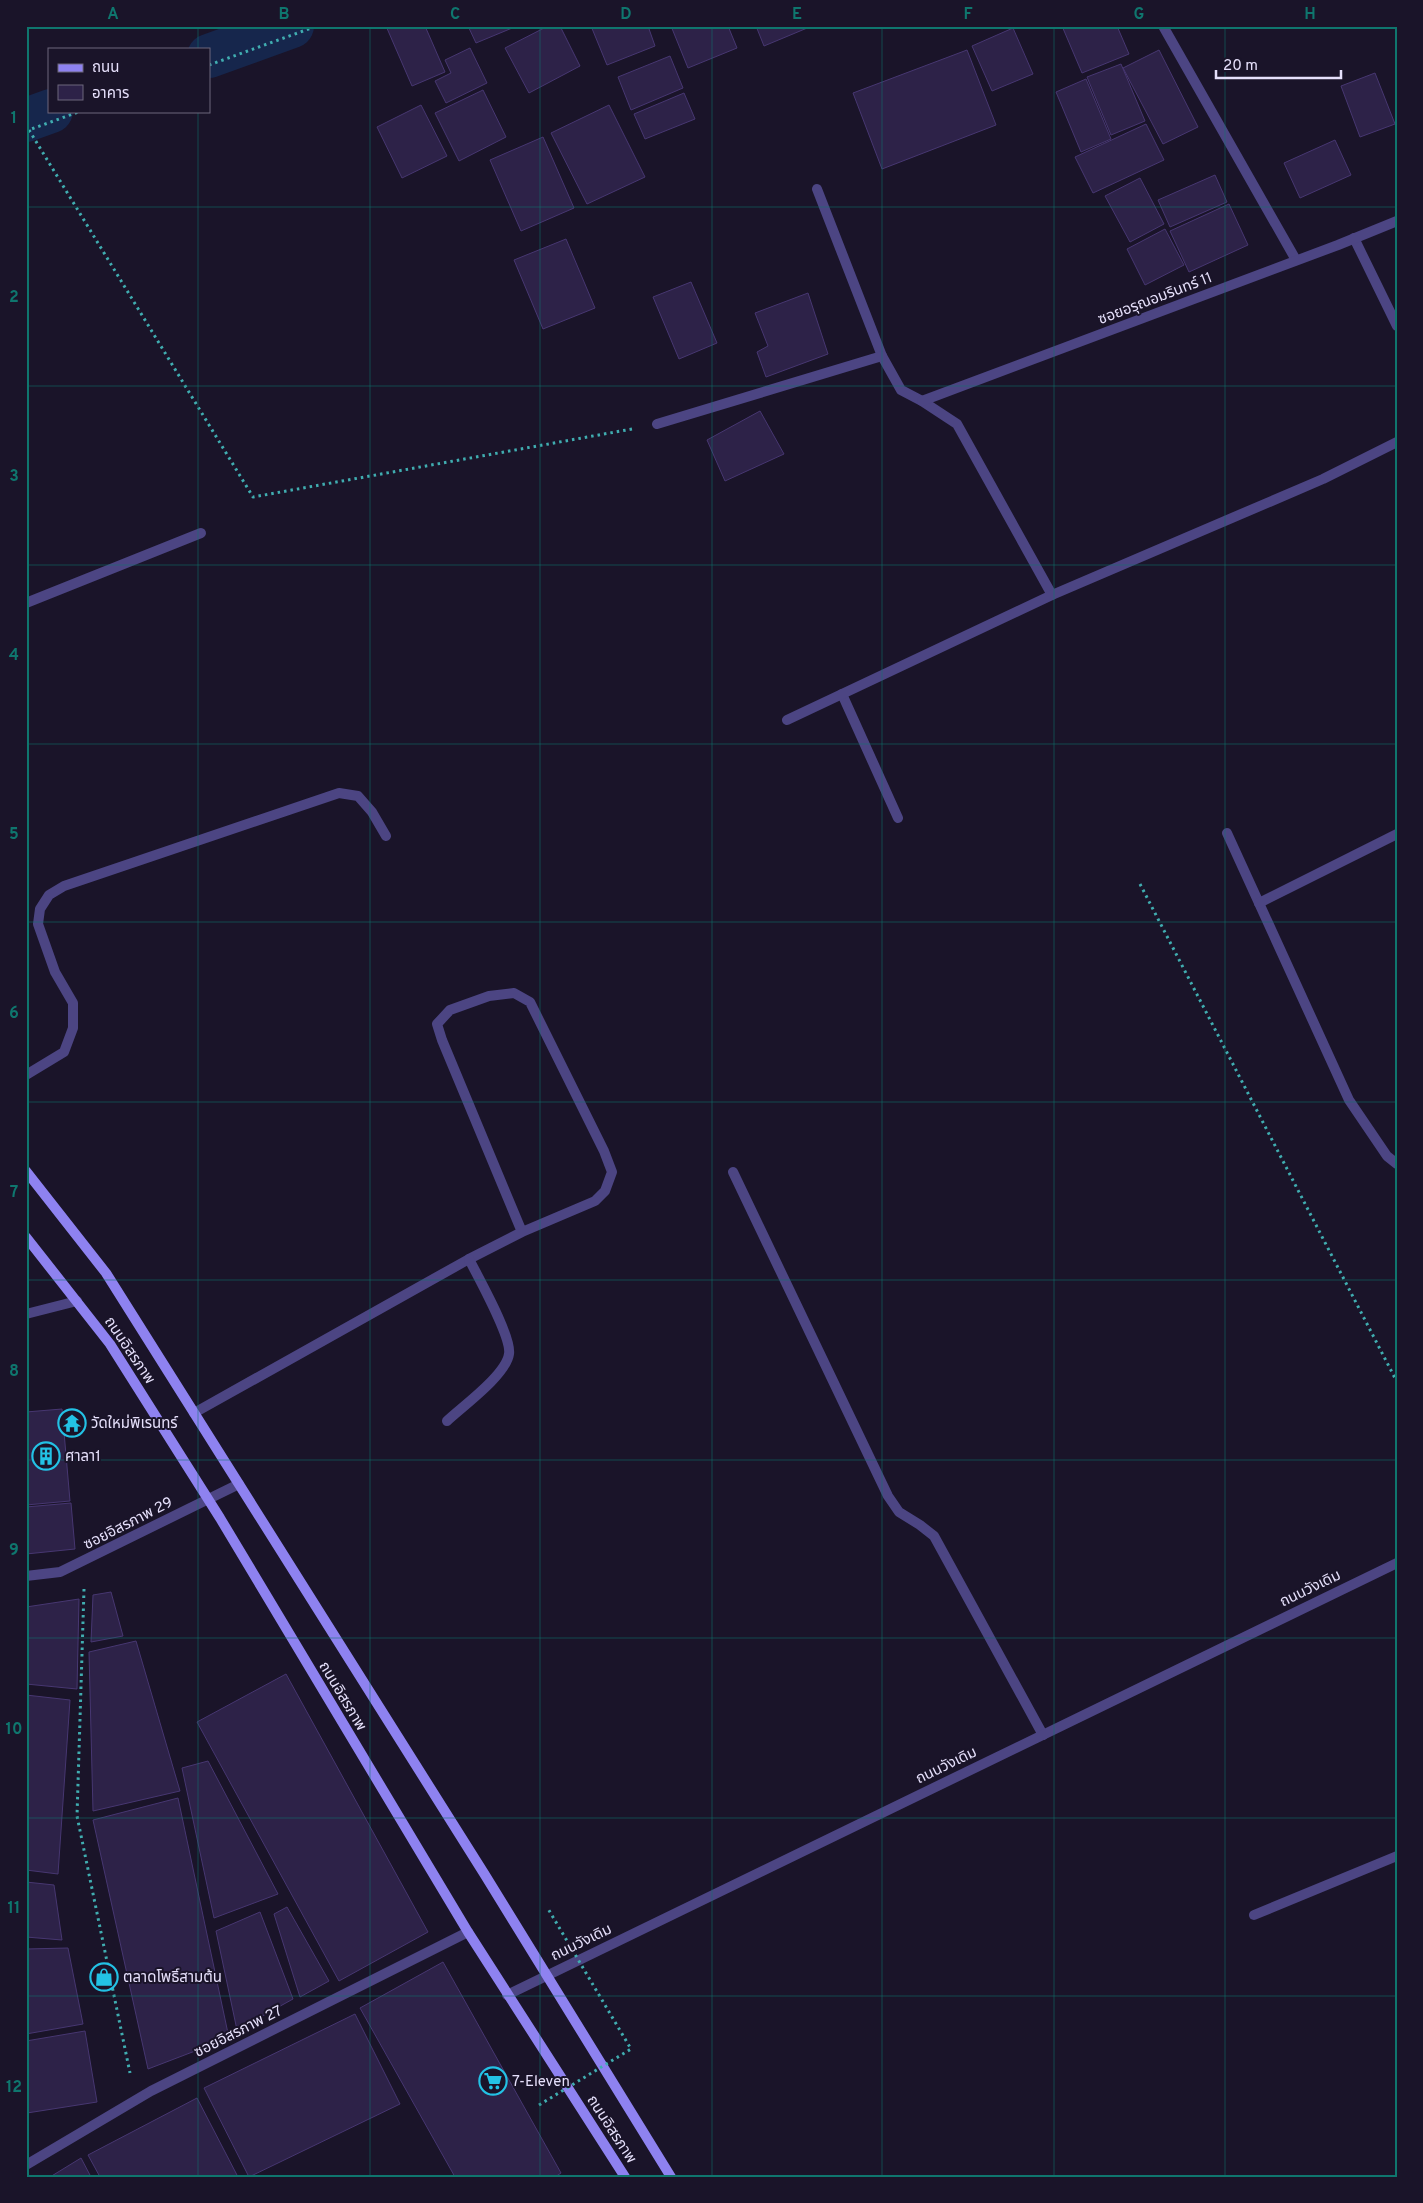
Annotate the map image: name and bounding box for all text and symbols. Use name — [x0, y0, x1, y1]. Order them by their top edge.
text: A — [107, 5, 119, 25]
text: B — [278, 5, 290, 25]
text: C — [450, 5, 460, 25]
text: D — [620, 5, 632, 25]
text: E — [792, 5, 802, 25]
text: F — [963, 5, 973, 25]
text: G — [1134, 5, 1144, 25]
text: H — [1304, 5, 1316, 25]
legend — [48, 48, 210, 112]
scale bar — [1216, 48, 1340, 80]
text: 20 m — [1223, 57, 1258, 76]
text: ถนน — [92, 59, 119, 78]
text: อาคาร — [92, 85, 129, 104]
text: 1 — [11, 109, 17, 129]
street label: ซอยอรุณอมรินทร์ 11 — [1096, 269, 1215, 330]
text: 2 — [9, 288, 19, 308]
text: 3 — [9, 467, 19, 487]
text: 4 — [9, 646, 19, 666]
text: 5 — [9, 825, 19, 845]
text: 6 — [9, 1004, 19, 1024]
text: 7 — [10, 1183, 18, 1203]
street label: ถนนอิสรภาพ — [99, 1313, 158, 1388]
text: 8 — [9, 1362, 19, 1382]
temple icon: วัดใหม่พิเรนทร์ — [57, 1408, 87, 1438]
place label: วัดใหม่พิเรนทร์ — [91, 1414, 178, 1434]
building icon: ศาลา1 — [31, 1441, 61, 1471]
place label: ศาลา1 — [65, 1448, 101, 1467]
street label: ซอยอิสรภาพ 29 — [81, 1494, 176, 1555]
text: 9 — [9, 1541, 19, 1561]
street label: ถนนวังเดิม — [1277, 1566, 1344, 1612]
street label: ถนนอิสรภาพ — [314, 1659, 370, 1735]
text: 10 — [6, 1720, 22, 1740]
street label: ถนนวังเดิม — [913, 1743, 980, 1789]
text: 11 — [8, 1899, 20, 1919]
street label: ถนนวังเดิม — [548, 1920, 615, 1966]
shop icon: ตลาดโพธิ์สามต้น — [89, 1962, 119, 1992]
place label: ตลาดโพธิ์สามต้น — [123, 1968, 222, 1988]
street label: ซอยอิสรภาพ 27 — [191, 2002, 286, 2063]
supermarket icon: 7-Eleven — [478, 2066, 508, 2096]
place label: 7-Eleven — [512, 2073, 570, 2092]
text: 12 — [6, 2078, 22, 2098]
street label: ถนนอิสรภาพ — [582, 2092, 640, 2167]

